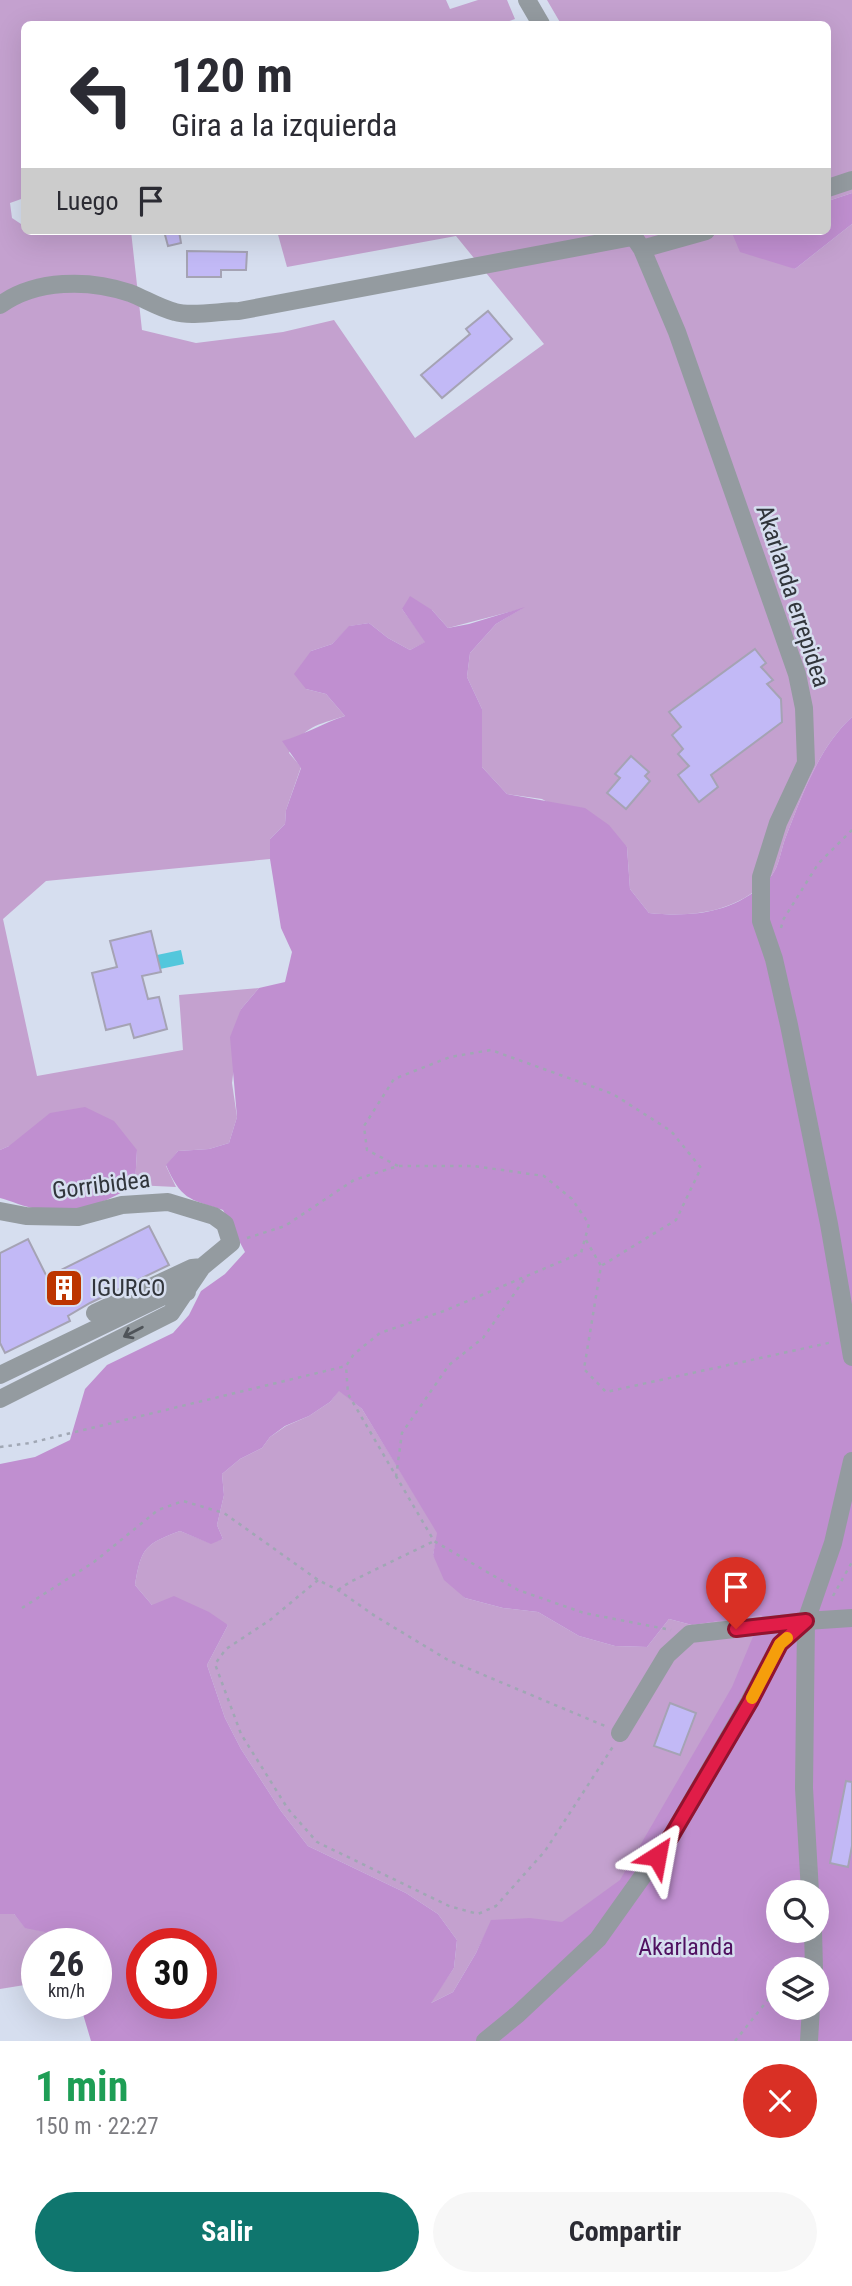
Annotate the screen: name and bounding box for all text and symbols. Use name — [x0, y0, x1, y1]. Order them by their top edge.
text: 120 m — [171, 47, 293, 104]
icon: left — [56, 49, 147, 140]
text: Gira a la izquierda — [171, 106, 397, 144]
icon: arrive — [132, 182, 170, 220]
text: Luego — [56, 186, 118, 216]
street label: Akarlanda errepidea — [750, 501, 836, 691]
street label: Gorribidea — [50, 1165, 152, 1205]
building icon: IGURCO — [43, 1267, 85, 1309]
place label: IGURCO — [91, 1274, 165, 1302]
one-way arrow — [124, 1326, 144, 1340]
pin — [706, 1557, 766, 1629]
icon: arrive — [717, 1568, 755, 1606]
position arrow — [620, 1819, 694, 1893]
map controls — [766, 1880, 829, 2020]
button: search — [766, 1880, 829, 1943]
speed limit sign: 30 — [126, 1928, 217, 2019]
park label: Akarlanda — [638, 1933, 734, 1961]
text: 26 — [49, 1944, 84, 1985]
button: layers — [766, 1957, 829, 2020]
text: km/h — [48, 1980, 85, 2001]
text: 1 min — [35, 2062, 128, 2111]
button: close — [743, 2064, 817, 2138]
text: 150 m · 22:27 — [35, 2113, 159, 2140]
button: Salir — [35, 2192, 419, 2272]
button: Compartir — [433, 2192, 817, 2272]

